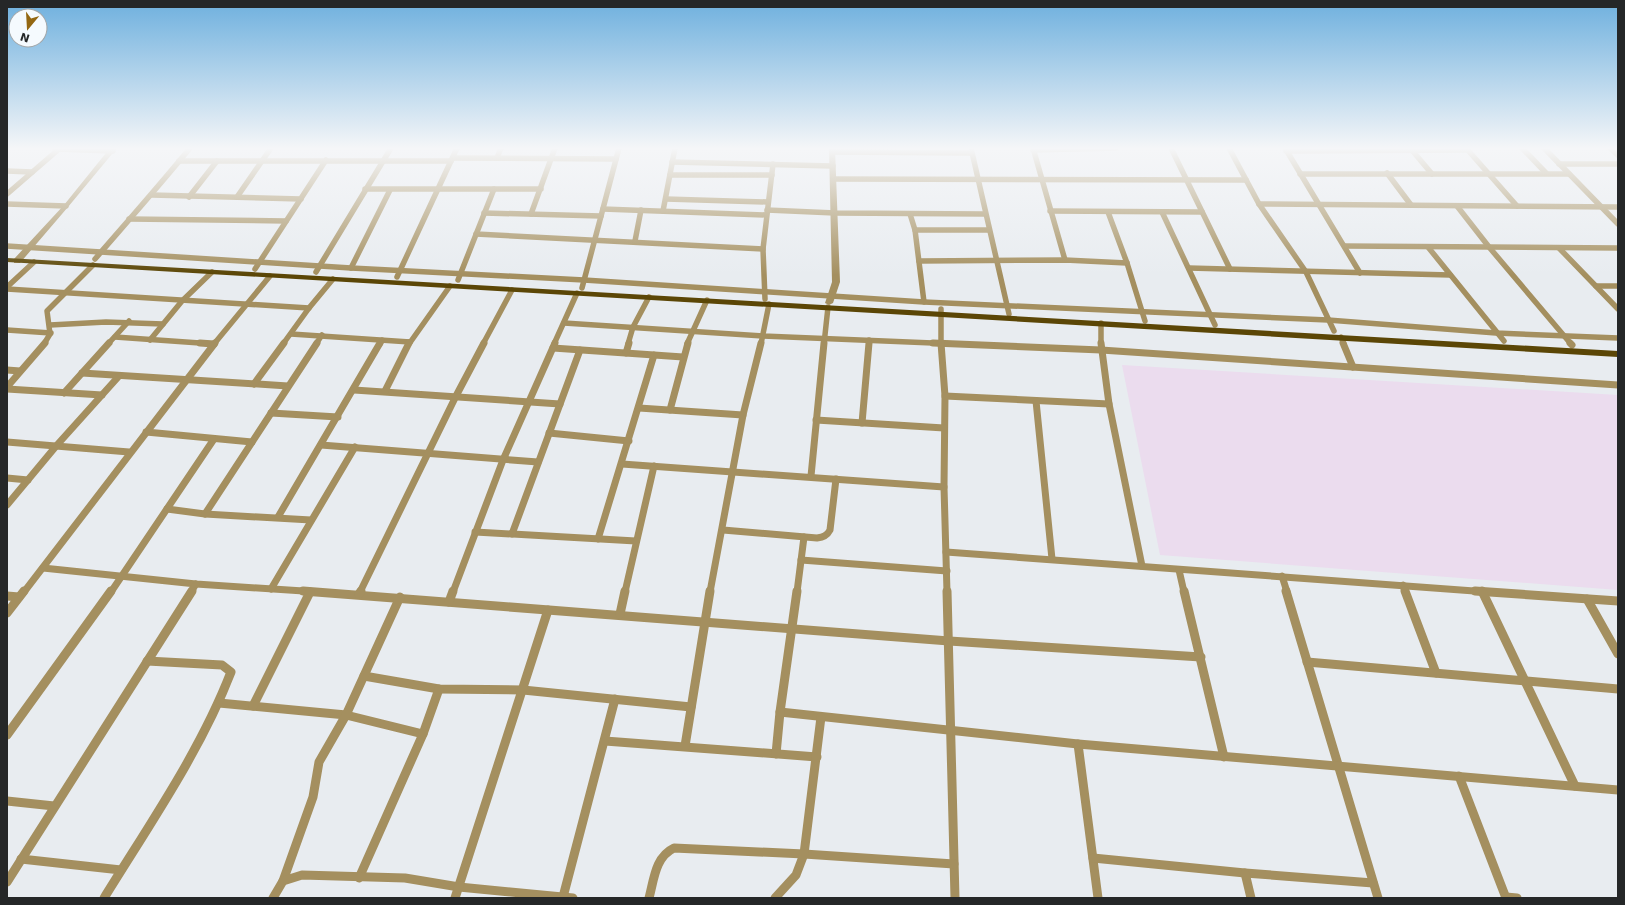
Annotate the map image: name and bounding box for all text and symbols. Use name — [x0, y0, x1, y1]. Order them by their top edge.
north arrow — [8, 8, 48, 48]
text: N — [19, 29, 31, 45]

